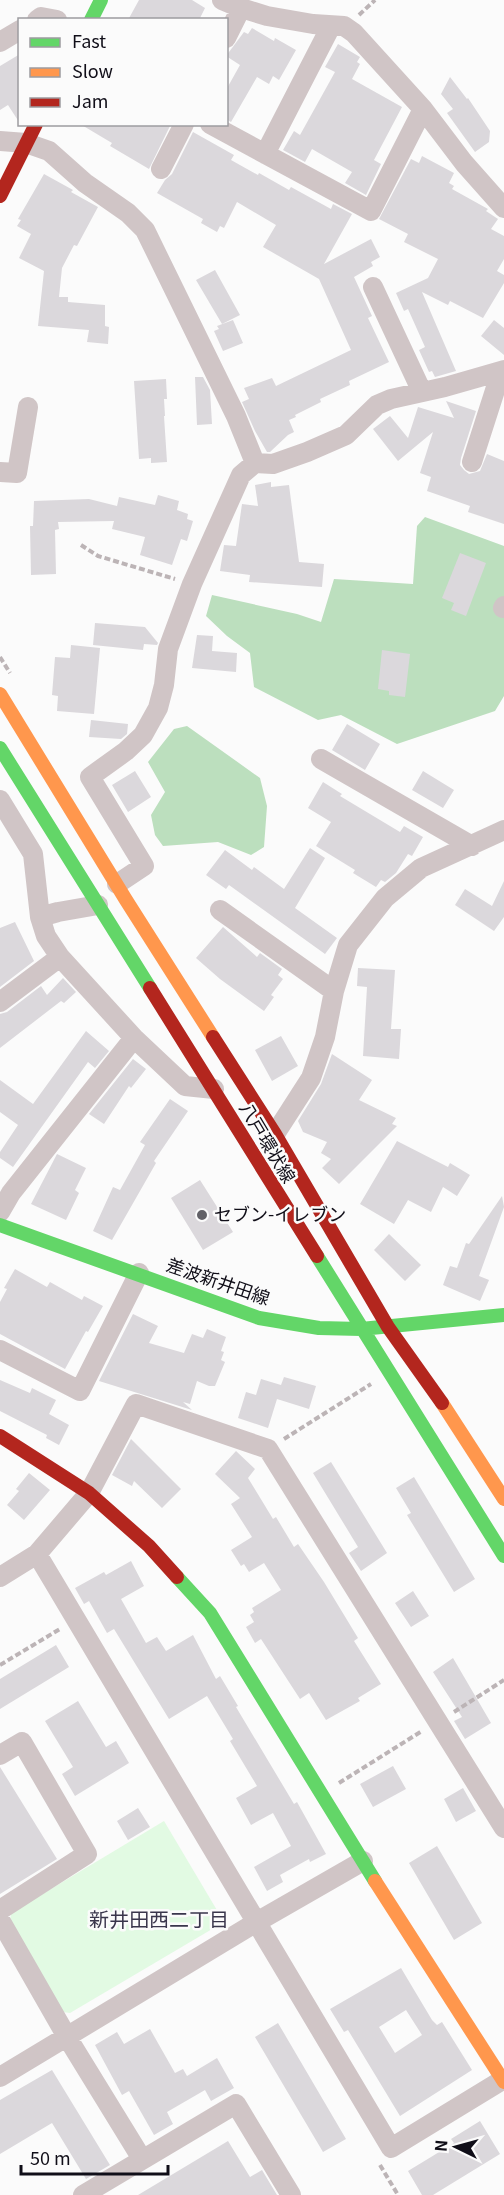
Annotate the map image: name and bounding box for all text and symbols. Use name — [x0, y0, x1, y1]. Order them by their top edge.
legend — [18, 18, 228, 126]
text: Fast — [72, 27, 106, 53]
text: Slow — [72, 57, 113, 83]
text: Jam — [72, 87, 108, 113]
street label: 八戸環状線 — [234, 1097, 303, 1187]
place label: セブン-イレブン — [214, 1200, 346, 1226]
marker: セブン-イレブン — [195, 1208, 209, 1222]
street label: 差波新井田線 — [163, 1250, 274, 1310]
district label: 新井田西二丁目 — [89, 1904, 229, 1933]
north arrow — [426, 2117, 486, 2177]
scale bar — [21, 2138, 168, 2176]
text: N — [428, 2139, 453, 2153]
text: 50 m — [30, 2144, 71, 2170]

